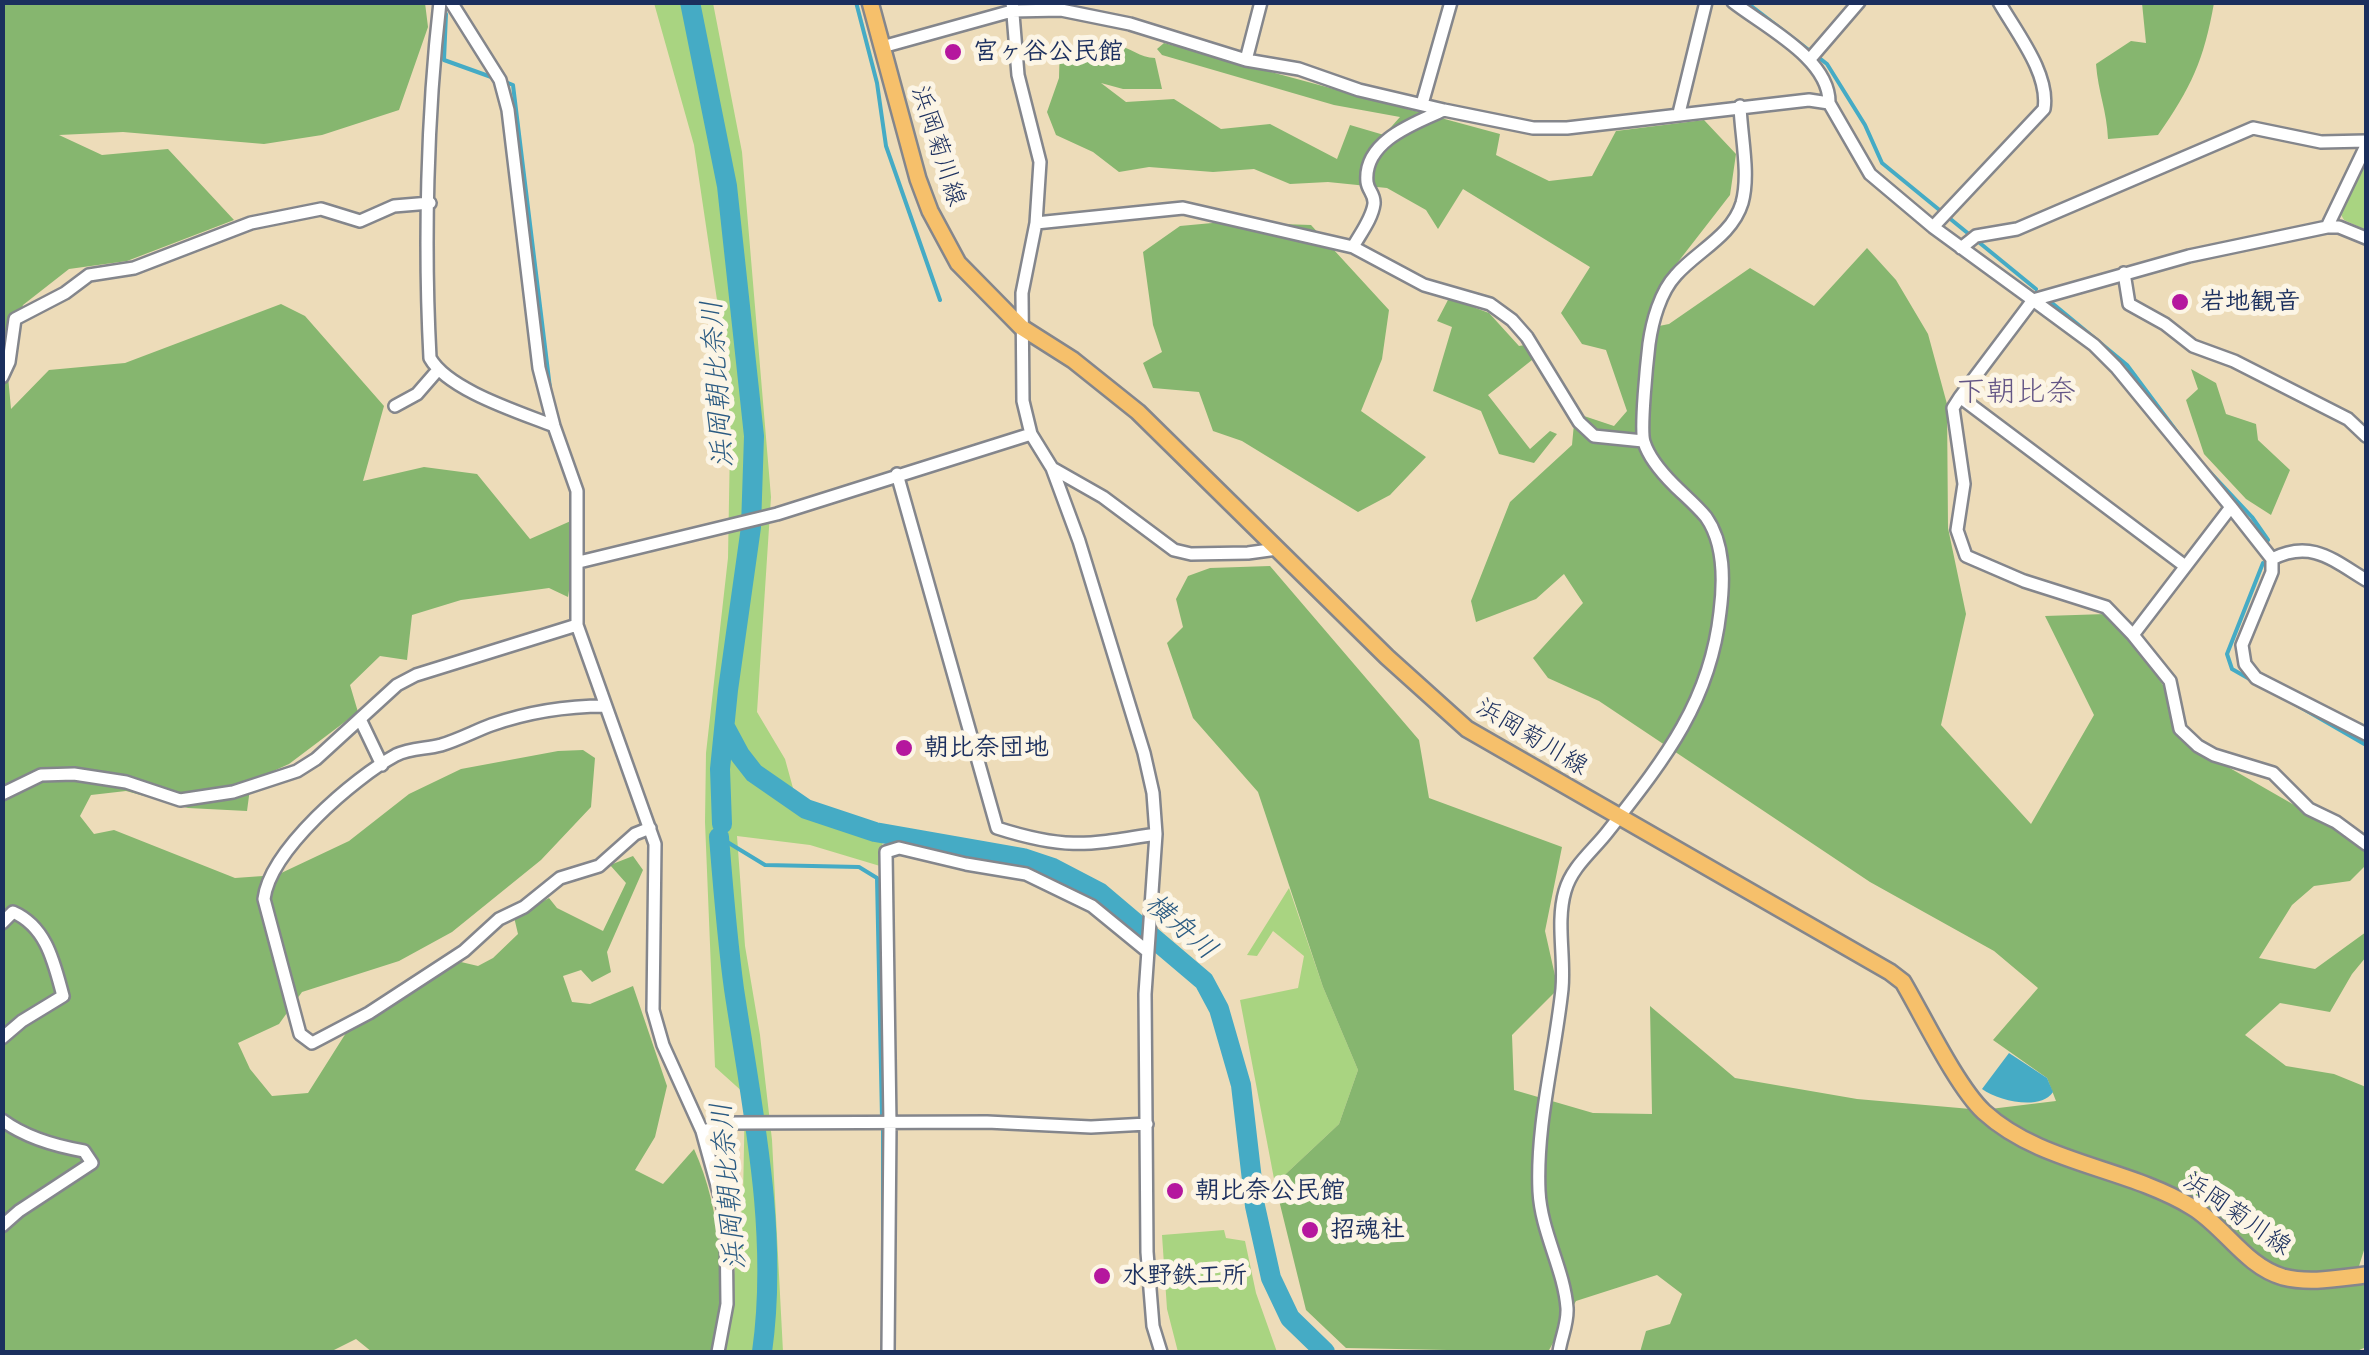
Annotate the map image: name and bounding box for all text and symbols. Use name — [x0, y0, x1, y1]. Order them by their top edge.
place label: 宮ヶ谷公民館 — [973, 37, 1123, 67]
marker: 宮ヶ谷公民館 — [942, 41, 964, 63]
street label: 浜岡菊川線 — [904, 82, 972, 210]
place label: 岩地観音 — [2200, 287, 2300, 317]
marker: 岩地観音 — [2169, 291, 2191, 313]
water label: 浜岡朝比奈川 — [695, 299, 741, 469]
district label: 下朝比奈 — [1956, 374, 2076, 410]
street label: 浜岡菊川線 — [1471, 692, 1593, 782]
place label: 朝比奈団地 — [924, 733, 1049, 763]
marker: 朝比奈団地 — [893, 737, 915, 759]
water label: 横舟川 — [1138, 887, 1224, 967]
water label: 浜岡朝比奈川 — [705, 1101, 753, 1271]
street label: 浜岡菊川線 — [2177, 1166, 2297, 1262]
place label: 朝比奈公民館 — [1195, 1176, 1345, 1206]
marker: 朝比奈公民館 — [1164, 1180, 1186, 1202]
place label: 招魂社 — [1330, 1215, 1405, 1245]
marker: 招魂社 — [1299, 1219, 1321, 1241]
place label: 水野鉄工所 — [1122, 1261, 1247, 1291]
marker: 水野鉄工所 — [1091, 1265, 1113, 1287]

